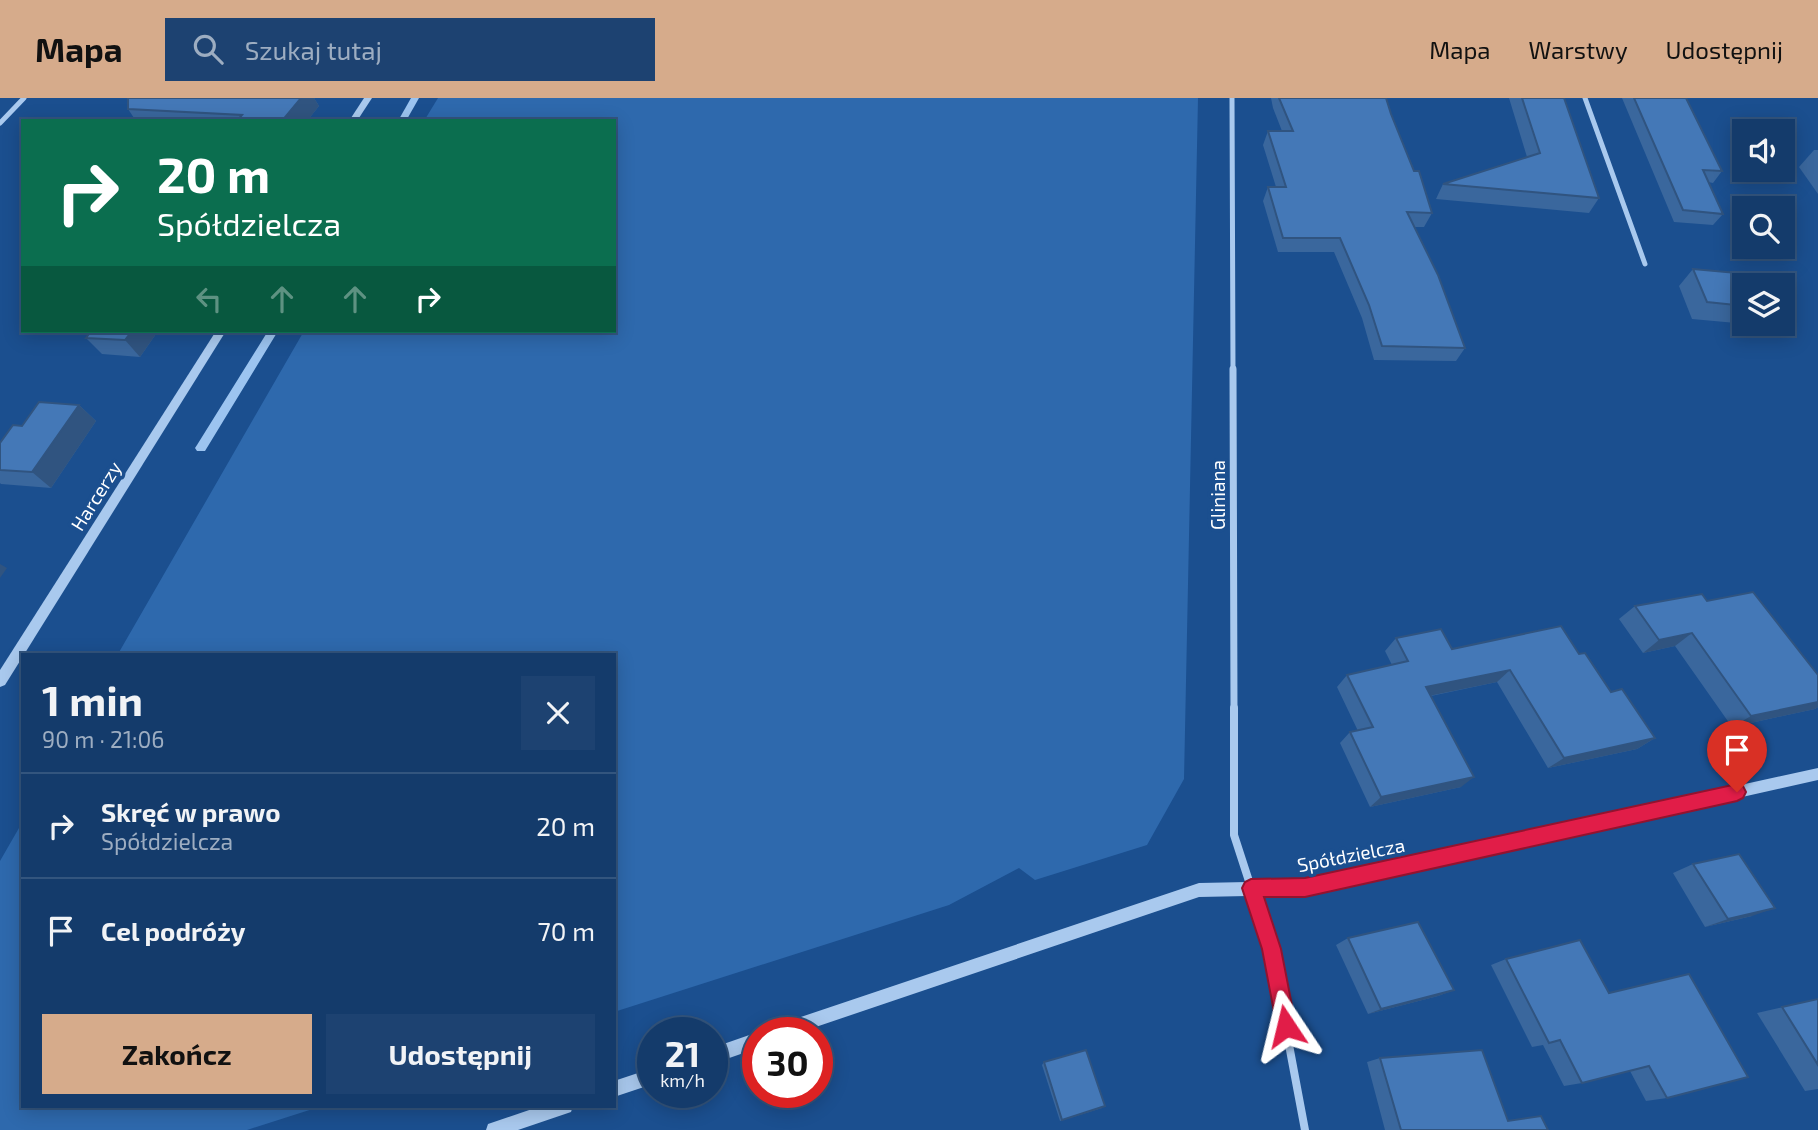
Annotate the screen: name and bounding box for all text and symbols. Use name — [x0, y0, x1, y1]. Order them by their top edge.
search box — [165, 18, 655, 81]
text: Mapa — [35, 29, 123, 69]
icon: search — [189, 30, 227, 68]
text: Szukaj tutaj — [245, 34, 382, 65]
text: Mapa — [1429, 35, 1491, 64]
text: Warstwy — [1529, 35, 1628, 64]
text: Udostępnij — [1666, 35, 1783, 64]
map controls — [1732, 119, 1795, 336]
button: sound — [1732, 119, 1795, 182]
text: 20 m — [157, 144, 270, 203]
icon: right — [42, 147, 133, 238]
button: search — [1732, 196, 1795, 259]
text: Spółdzielcza — [157, 204, 341, 242]
button: layers — [1732, 273, 1795, 336]
icon: left — [190, 280, 228, 318]
icon: ahead — [263, 280, 301, 318]
icon: ahead — [336, 280, 374, 318]
icon: right — [409, 280, 447, 318]
street label: Harcerzy — [65, 457, 126, 535]
street label: Gliniana — [1206, 460, 1229, 530]
text: 1 min — [42, 674, 143, 724]
button: close — [521, 676, 595, 750]
pin — [1707, 720, 1767, 792]
text: 90 m · 21:06 — [42, 725, 165, 753]
icon: arrive — [1718, 731, 1756, 769]
text: Skręć w prawo — [101, 796, 281, 827]
icon: right — [42, 807, 80, 845]
text: 20 m — [536, 810, 595, 841]
text: Spółdzielcza — [101, 827, 233, 855]
street label: Spółdzielcza — [1295, 833, 1407, 876]
icon: arrive — [42, 912, 80, 950]
text: Cel podróży — [101, 915, 246, 946]
text: 70 m — [537, 915, 595, 946]
position arrow — [1249, 989, 1323, 1063]
button: Zakończ — [42, 1014, 312, 1094]
button: Udostępnij — [326, 1014, 595, 1094]
speed limit sign: 30 — [742, 1017, 833, 1108]
text: 21 — [665, 1032, 700, 1074]
text: km/h — [660, 1069, 705, 1091]

